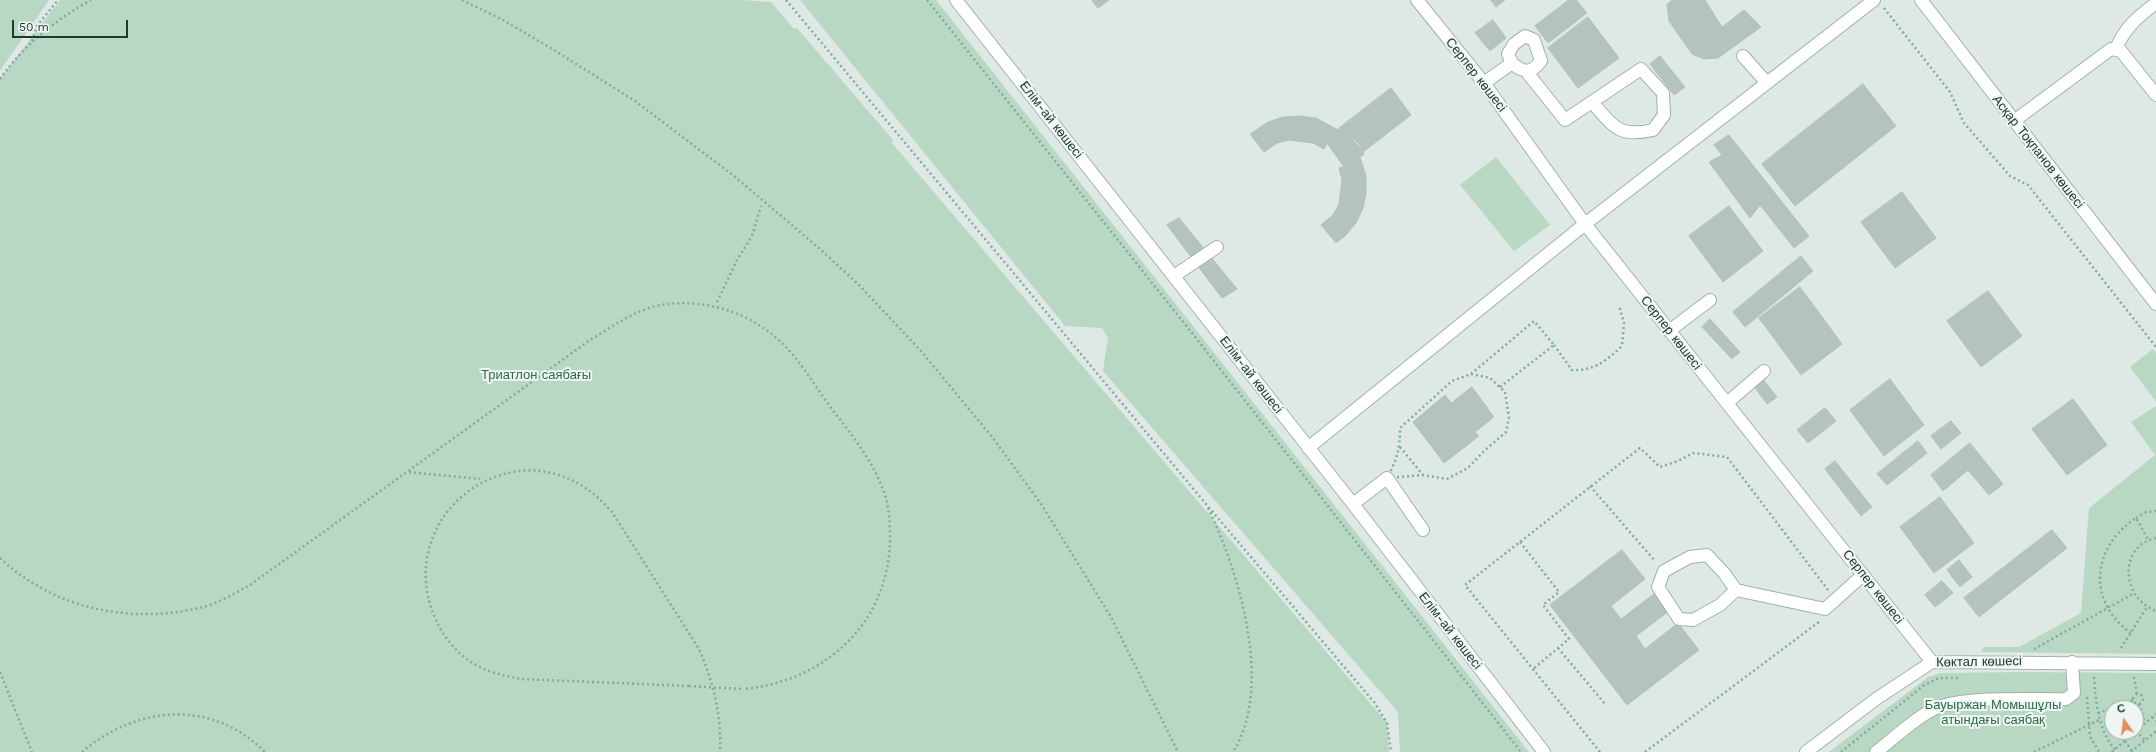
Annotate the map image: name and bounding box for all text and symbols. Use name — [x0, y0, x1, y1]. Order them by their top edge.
scale bar — [14, 12, 130, 38]
text: 50 m — [19, 20, 49, 34]
street label: Серпер көшесі — [1442, 35, 1510, 115]
street label: Елім-ай көшесі — [1016, 78, 1086, 162]
street label: Асқар Тоқпанов көшесі — [1989, 92, 2087, 212]
street label: Серпер көшесі — [1637, 293, 1705, 373]
street label: Елім-ай көшесі — [1216, 333, 1286, 417]
park label: Триатлон саябағы — [481, 367, 591, 383]
street label: Серпер көшесі — [1839, 547, 1907, 627]
street label: Елім-ай көшесі — [1415, 589, 1485, 673]
street label: Көктал көшесі — [1936, 653, 2022, 671]
park label: Бауыржан Момышұлы атындағы саябақ — [1925, 697, 2061, 728]
north arrow — [2104, 700, 2144, 740]
text: С — [2116, 702, 2127, 716]

